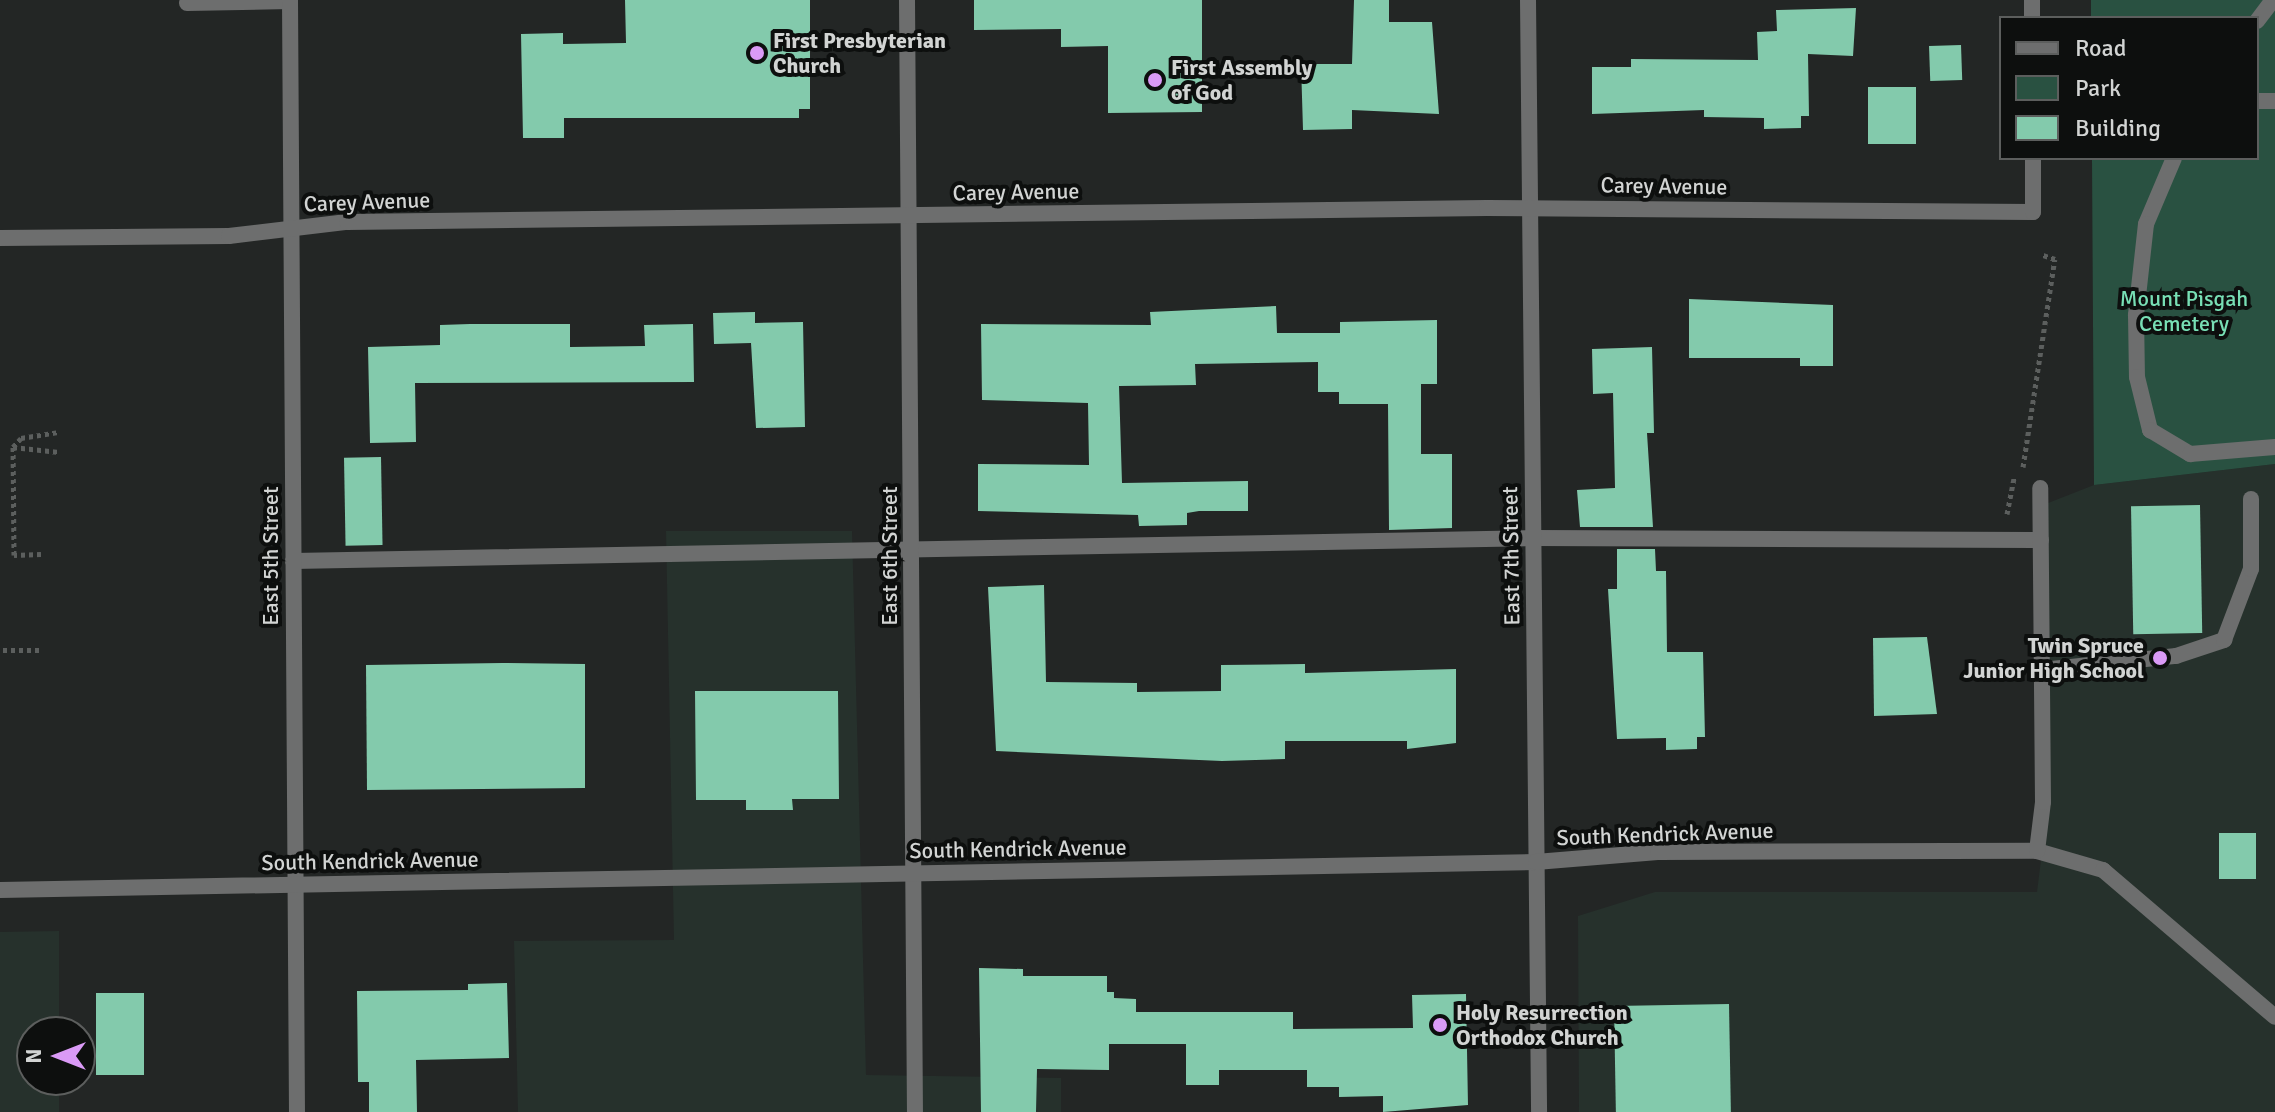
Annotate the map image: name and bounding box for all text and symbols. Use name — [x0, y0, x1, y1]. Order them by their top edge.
legend — [1999, 16, 2259, 160]
place label: First Presbyterian Church — [773, 27, 946, 78]
text: Road — [2075, 33, 2126, 63]
marker: First Presbyterian Church — [748, 44, 766, 62]
place label: First Assembly of God — [1171, 54, 1312, 106]
marker: First Assembly of God — [1146, 71, 1164, 89]
text: Park — [2075, 73, 2121, 103]
text: Building — [2075, 113, 2161, 143]
street label: Carey Avenue — [1600, 172, 1728, 200]
street label: Carey Avenue — [952, 178, 1080, 206]
street label: Carey Avenue — [303, 187, 431, 217]
park label: Mount Pisgah Cemetery — [2120, 285, 2248, 336]
street label: East 5th Street — [258, 486, 284, 626]
street label: East 6th Street — [877, 486, 903, 626]
street label: East 7th Street — [1497, 486, 1525, 626]
place label: Twin Spruce Junior High School — [1963, 632, 2144, 684]
marker: Twin Spruce Junior High School — [2151, 649, 2169, 667]
street label: South Kendrick Avenue — [1556, 817, 1774, 851]
street label: South Kendrick Avenue — [909, 834, 1127, 864]
street label: South Kendrick Avenue — [261, 846, 479, 876]
place label: Holy Resurrection Orthodox Church — [1456, 999, 1628, 1050]
north arrow — [16, 1016, 96, 1096]
marker: Holy Resurrection Orthodox Church — [1431, 1016, 1449, 1034]
text: N — [20, 1048, 47, 1064]

